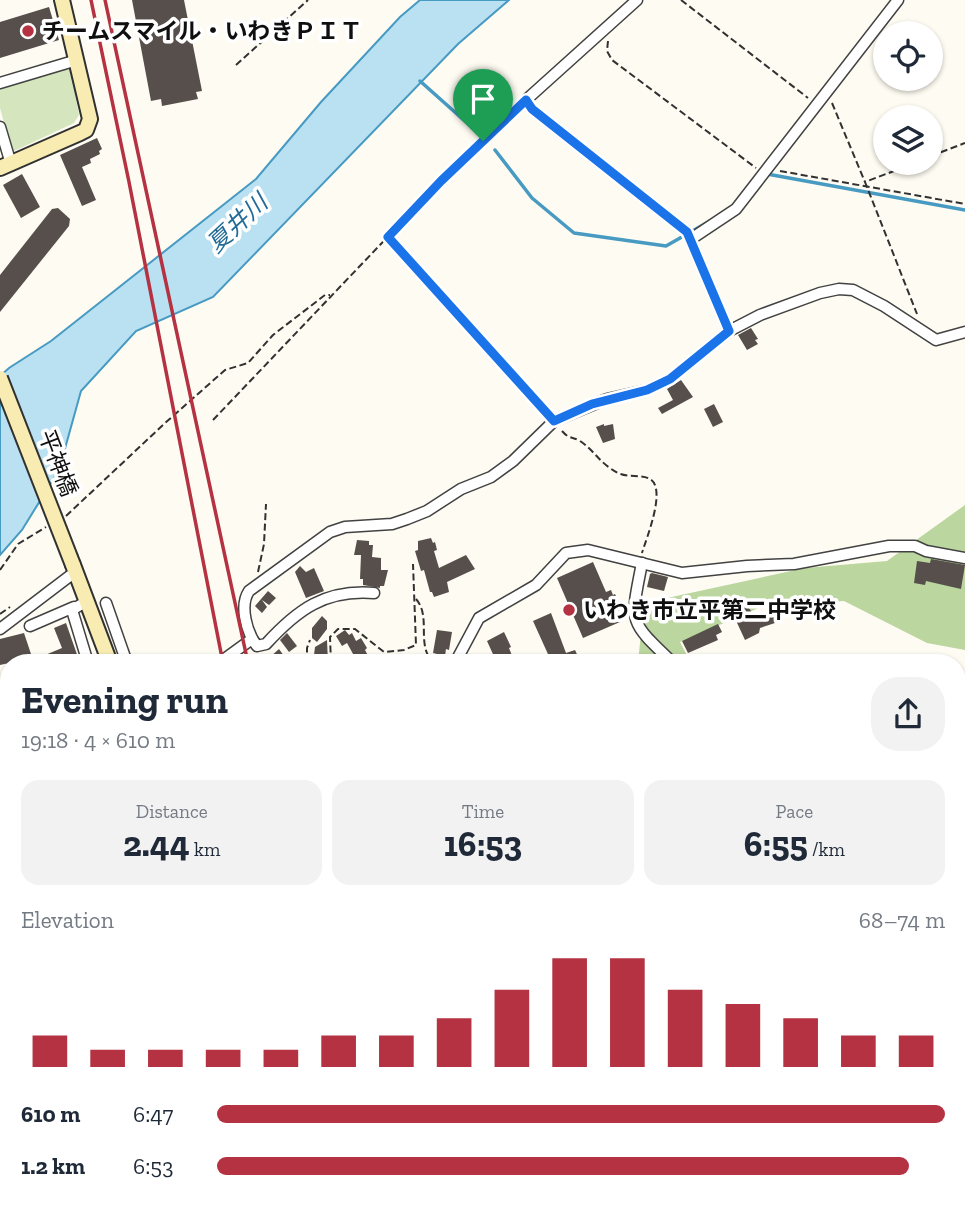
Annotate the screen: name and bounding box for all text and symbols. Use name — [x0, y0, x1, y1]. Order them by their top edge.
place label: チームスマイル・いわきＰＩＴ — [42, 17, 363, 45]
map controls — [873, 21, 943, 175]
button: locate — [873, 21, 943, 91]
marker: チームスマイル・いわきＰＩＴ — [20, 23, 36, 39]
pin — [453, 69, 513, 141]
icon: arrive — [464, 80, 502, 118]
button: layers — [873, 105, 943, 175]
water label: 夏井川 — [201, 186, 275, 258]
street label: 平神橋 — [33, 426, 83, 500]
place label: いわき市立平第二中学校 — [583, 596, 836, 624]
marker: いわき市立平第二中学校 — [561, 602, 577, 618]
text: Evening run — [21, 677, 228, 723]
button: share — [871, 677, 945, 751]
text: 19:18 · 4 × 610 m — [21, 726, 175, 754]
text: Distance — [136, 800, 208, 823]
text: Time — [462, 800, 504, 823]
text: Pace — [775, 800, 813, 823]
text: 2.44 — [123, 823, 190, 865]
text: 16:53 — [444, 823, 522, 865]
text: 6:55 — [744, 823, 808, 865]
text: km — [190, 838, 220, 861]
text: /km — [808, 838, 845, 861]
text: Elevation — [21, 906, 114, 934]
text: 68–74 m — [859, 906, 945, 934]
text: 610 m — [21, 1100, 80, 1128]
text: 6:47 — [133, 1100, 173, 1128]
text: 1.2 km — [21, 1152, 85, 1180]
text: 6:53 — [133, 1152, 173, 1180]

